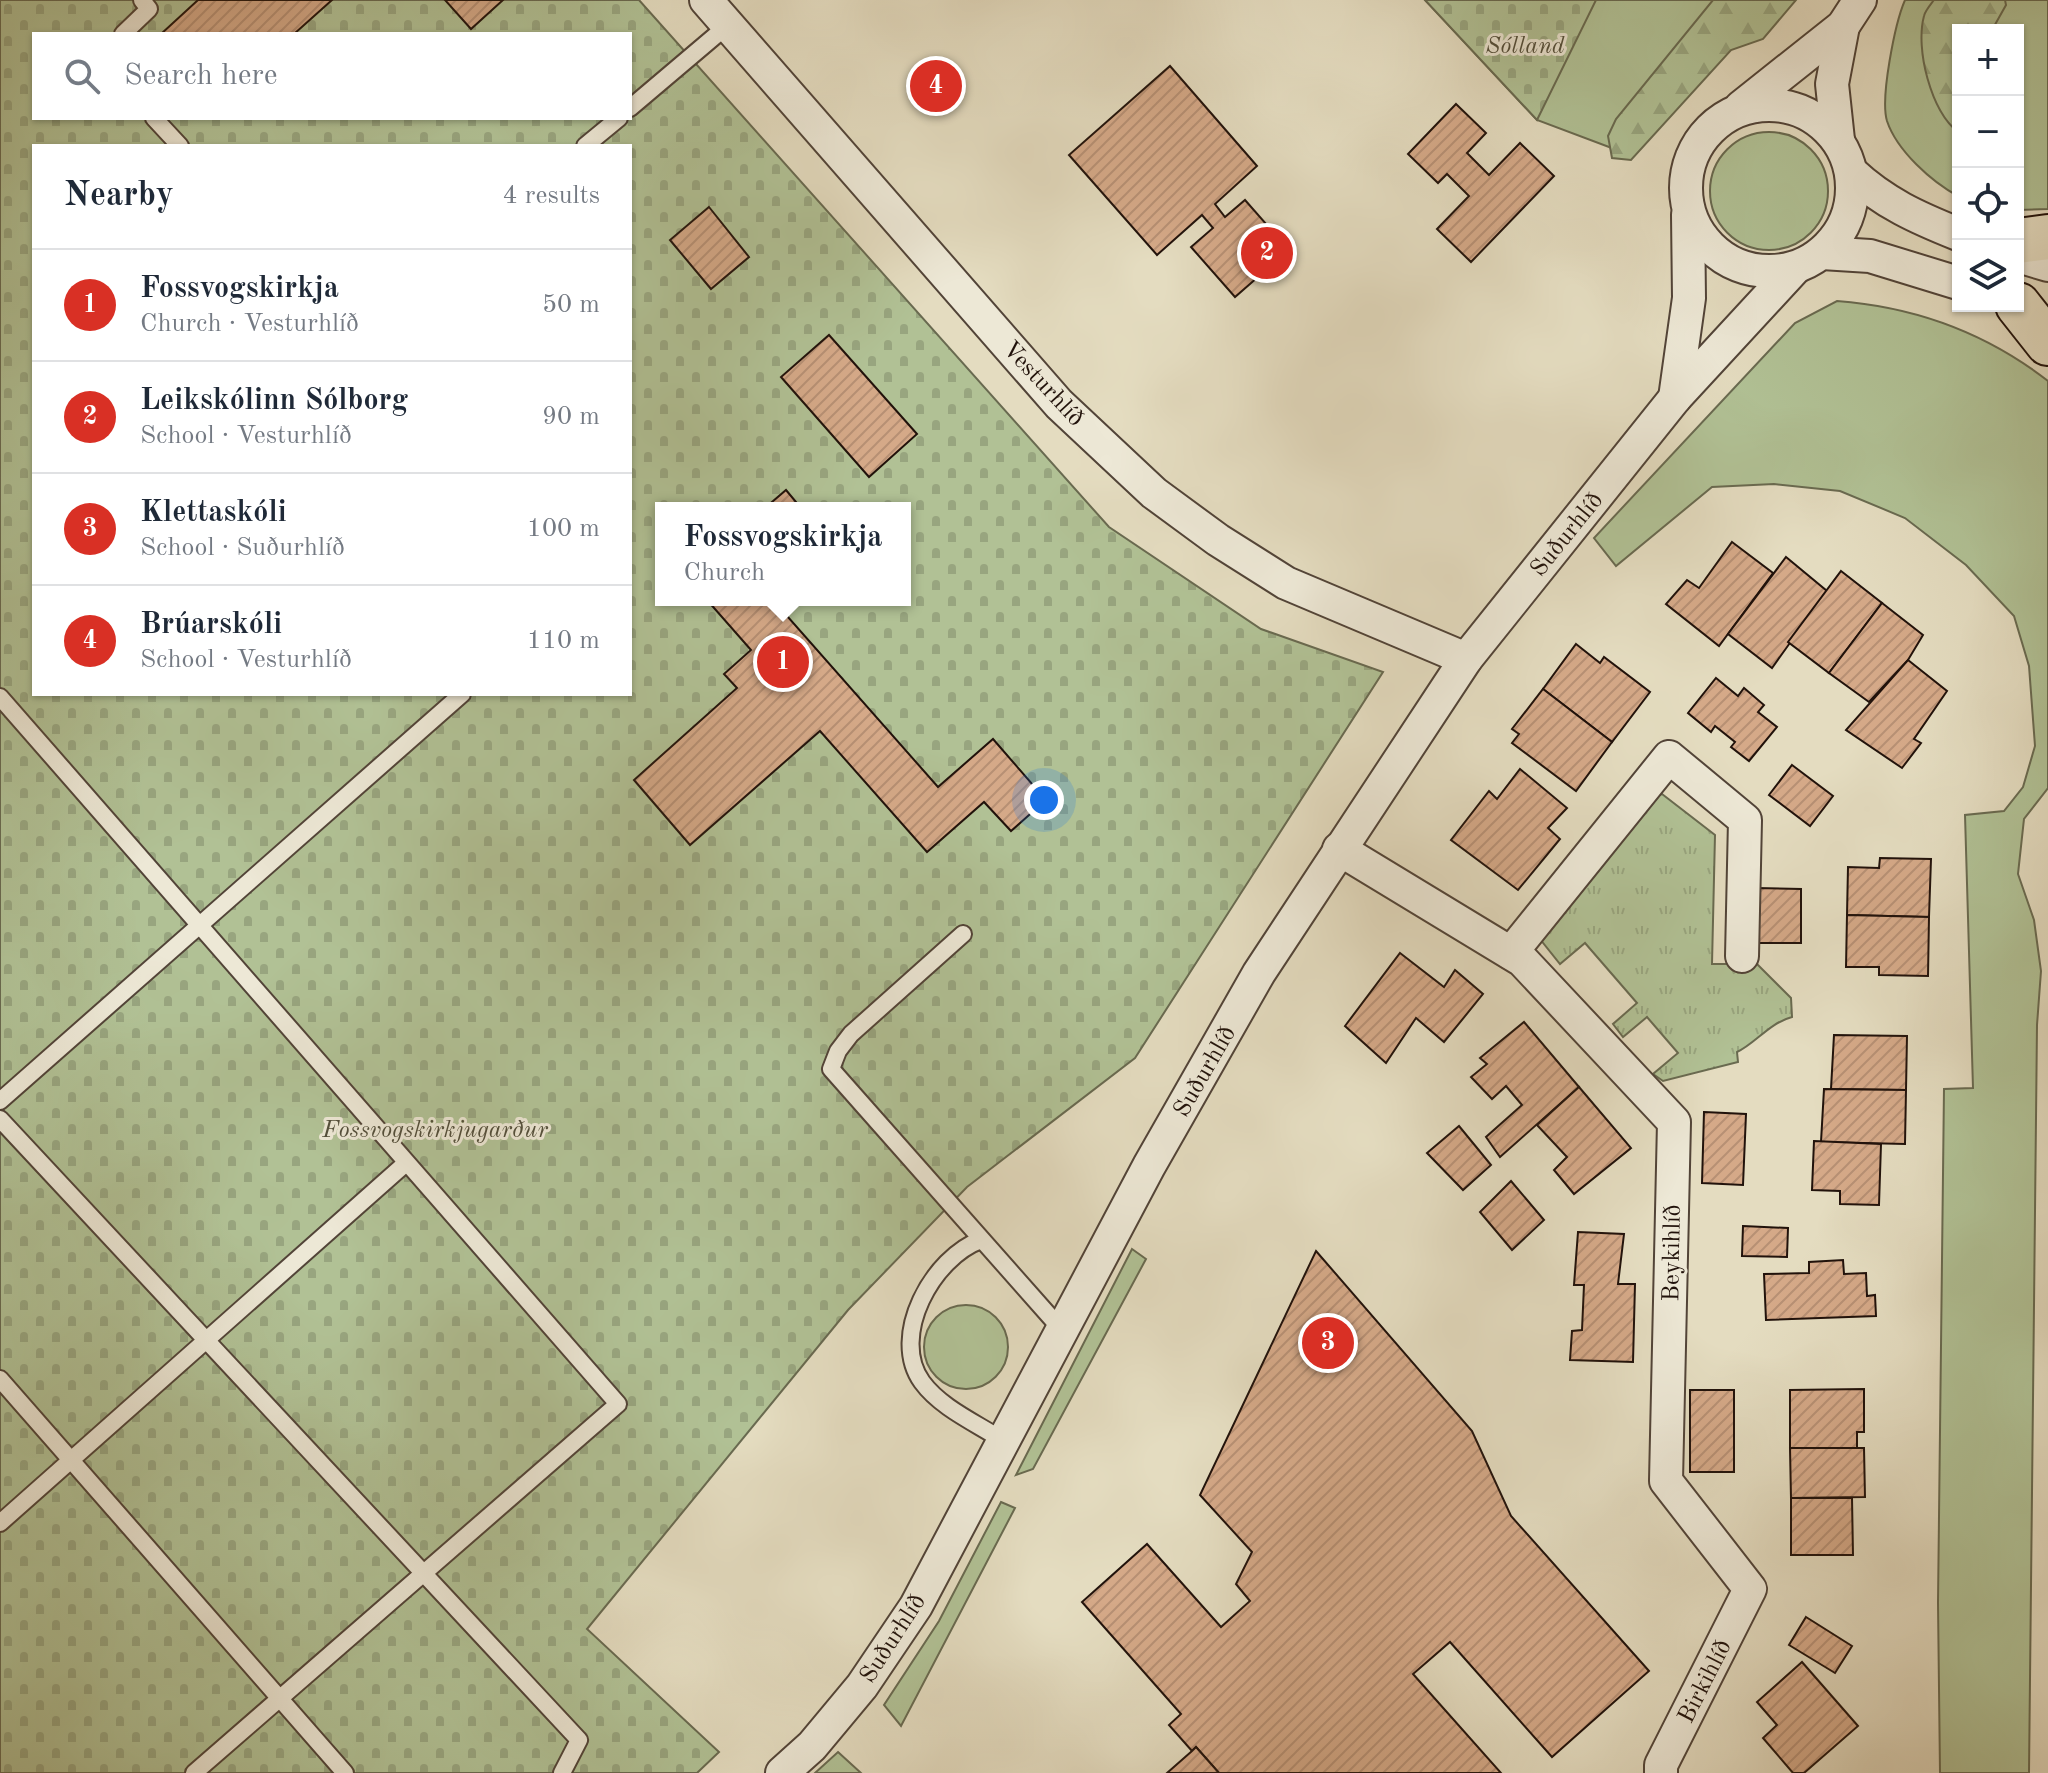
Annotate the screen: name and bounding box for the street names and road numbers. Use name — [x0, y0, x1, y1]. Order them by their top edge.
street label: Vesturhlíð — [997, 337, 1088, 432]
street label: Suðurhlíð — [1527, 489, 1608, 582]
street label: Suðurhlíð — [1170, 1023, 1241, 1121]
street label: Beykihlíð — [1660, 1204, 1686, 1302]
street label: Suðurhlíð — [856, 1590, 931, 1688]
street label: Birkihlíð — [1675, 1636, 1737, 1727]

